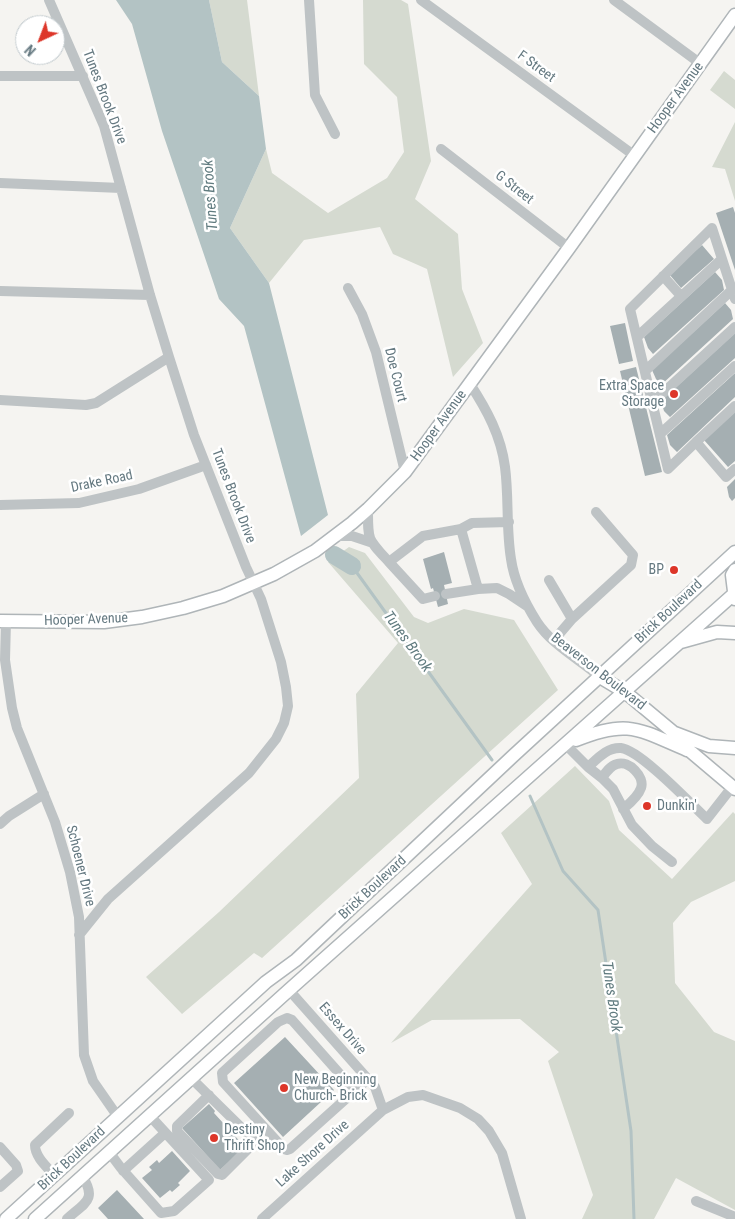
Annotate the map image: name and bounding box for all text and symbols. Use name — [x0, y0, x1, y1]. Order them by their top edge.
north arrow — [15, 15, 65, 65]
text: N — [22, 41, 39, 59]
street label: Tunes Brook Drive — [78, 47, 130, 147]
street label: F Street — [514, 48, 558, 86]
street label: Hooper Avenue — [645, 59, 707, 137]
water label: Tunes Brook — [200, 159, 222, 231]
street label: G Street — [491, 168, 537, 208]
street label: Doe Court — [380, 346, 410, 404]
place label: Extra Space Storage — [599, 378, 664, 411]
street label: Hooper Avenue — [408, 387, 470, 465]
marker: Extra Space Storage — [668, 388, 680, 400]
street label: Tunes Brook Drive — [207, 446, 259, 546]
street label: Drake Road — [70, 467, 134, 497]
place label: BP — [649, 562, 664, 578]
marker: BP — [668, 564, 680, 576]
street label: Brick Boulevard — [632, 577, 706, 647]
water label: Tunes Brook — [379, 608, 435, 676]
street label: Hooper Avenue — [44, 610, 128, 630]
street label: Beaverson Boulevard — [547, 630, 649, 714]
place label: Dunkin' — [657, 798, 697, 814]
marker: Dunkin' — [641, 800, 653, 812]
street label: Schoener Drive — [62, 824, 98, 908]
street label: Brick Boulevard — [336, 853, 410, 923]
water label: Tunes Brook — [597, 960, 625, 1034]
street label: Essex Drive — [315, 999, 369, 1059]
place label: New Beginning Church- Brick — [294, 1072, 376, 1104]
marker: New Beginning Church- Brick — [278, 1082, 290, 1094]
street label: Lake Shore Drive — [273, 1117, 353, 1191]
place label: Destiny Thrift Shop — [224, 1122, 285, 1154]
street label: Brick Boulevard — [35, 1124, 109, 1194]
marker: Destiny Thrift Shop — [208, 1132, 220, 1144]

